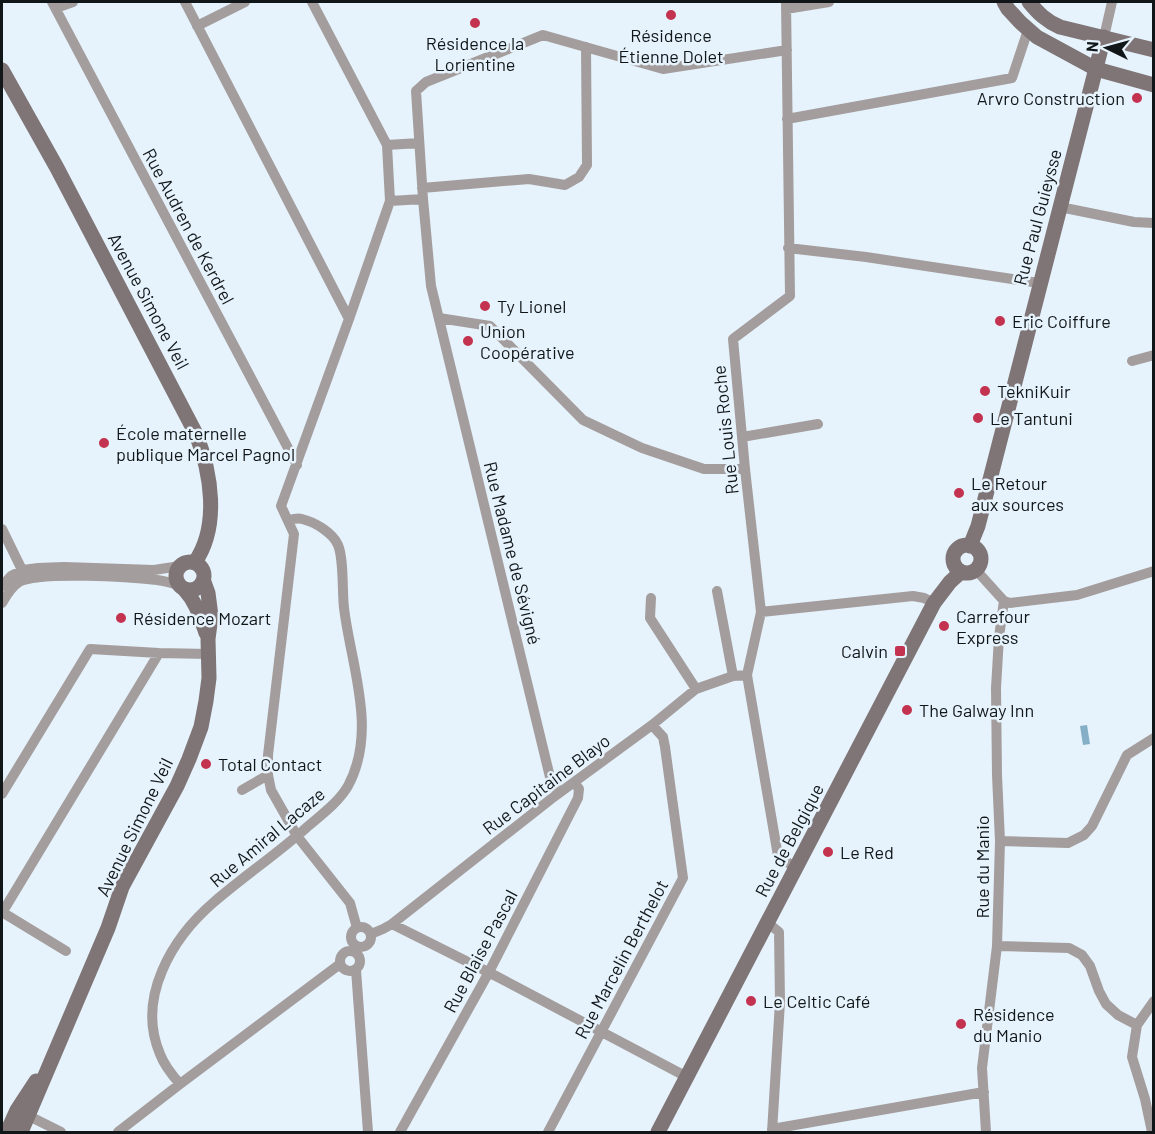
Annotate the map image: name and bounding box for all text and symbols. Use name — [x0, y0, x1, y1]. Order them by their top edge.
marker: Résidence Étienne Dolet — [664, 8, 678, 22]
marker: Résidence la Lorientine — [468, 16, 482, 30]
north arrow — [1077, 18, 1137, 78]
place label: Résidence Étienne Dolet — [618, 24, 724, 67]
place label: Résidence la Lorientine — [426, 32, 524, 75]
text: N — [1082, 41, 1101, 53]
place label: Arvro Construction — [977, 87, 1125, 109]
marker: Arvro Construction — [1130, 91, 1144, 105]
street label: Rue Audren de Kerdrel — [139, 144, 239, 308]
street label: Rue Paul Guieysse — [1008, 147, 1066, 287]
street label: Avenue Simone Veil — [104, 229, 194, 373]
place label: Ty Lionel — [497, 295, 566, 317]
marker: Ty Lionel — [478, 299, 492, 313]
place label: Eric Coiffure — [1012, 310, 1111, 332]
marker: Eric Coiffure — [993, 314, 1007, 328]
place label: Union Coopérative — [480, 320, 575, 363]
marker: Union Coopérative — [461, 334, 475, 348]
street label: Rue Louis Roche — [707, 364, 743, 496]
place label: TekniKuir — [997, 380, 1071, 402]
marker: TekniKuir — [978, 384, 992, 398]
place label: Le Tantuni — [990, 407, 1073, 429]
marker: Le Tantuni — [971, 411, 985, 425]
place label: École maternelle publique Marcel Pagnol — [116, 422, 295, 465]
marker: École maternelle publique Marcel Pagnol — [97, 436, 111, 450]
street label: Rue Madame de Sévigné — [480, 459, 546, 647]
place label: Le Retour aux sources — [971, 472, 1064, 515]
marker: Le Retour aux sources — [952, 486, 966, 500]
place label: Carrefour Express — [956, 605, 1030, 648]
place label: Résidence Mozart — [133, 607, 271, 629]
marker: Résidence Mozart — [114, 611, 128, 625]
marker: Carrefour Express — [937, 619, 951, 633]
place label: Calvin — [841, 640, 888, 662]
marker: Calvin — [893, 644, 907, 658]
place label: The Galway Inn — [919, 699, 1034, 721]
marker: The Galway Inn — [900, 703, 914, 717]
street label: Rue Capitaine Blayo — [478, 729, 614, 839]
place label: Total Contact — [218, 753, 322, 775]
street label: Avenue Simone Veil — [91, 754, 177, 900]
marker: Total Contact — [199, 757, 213, 771]
street label: Rue de Belgique — [750, 780, 828, 900]
street label: Rue Amiral Lacaze — [205, 783, 329, 891]
street label: Rue du Manio — [971, 815, 993, 919]
place label: Le Red — [840, 841, 894, 863]
marker: Le Red — [821, 845, 835, 859]
street label: Rue Marcelin Berthelot — [570, 876, 672, 1042]
street label: Rue Blaise Pascal — [438, 886, 522, 1016]
place label: Le Celtic Café — [763, 990, 870, 1012]
marker: Le Celtic Café — [744, 994, 758, 1008]
place label: Résidence du Manio — [973, 1003, 1055, 1046]
marker: Résidence du Manio — [954, 1017, 968, 1031]

